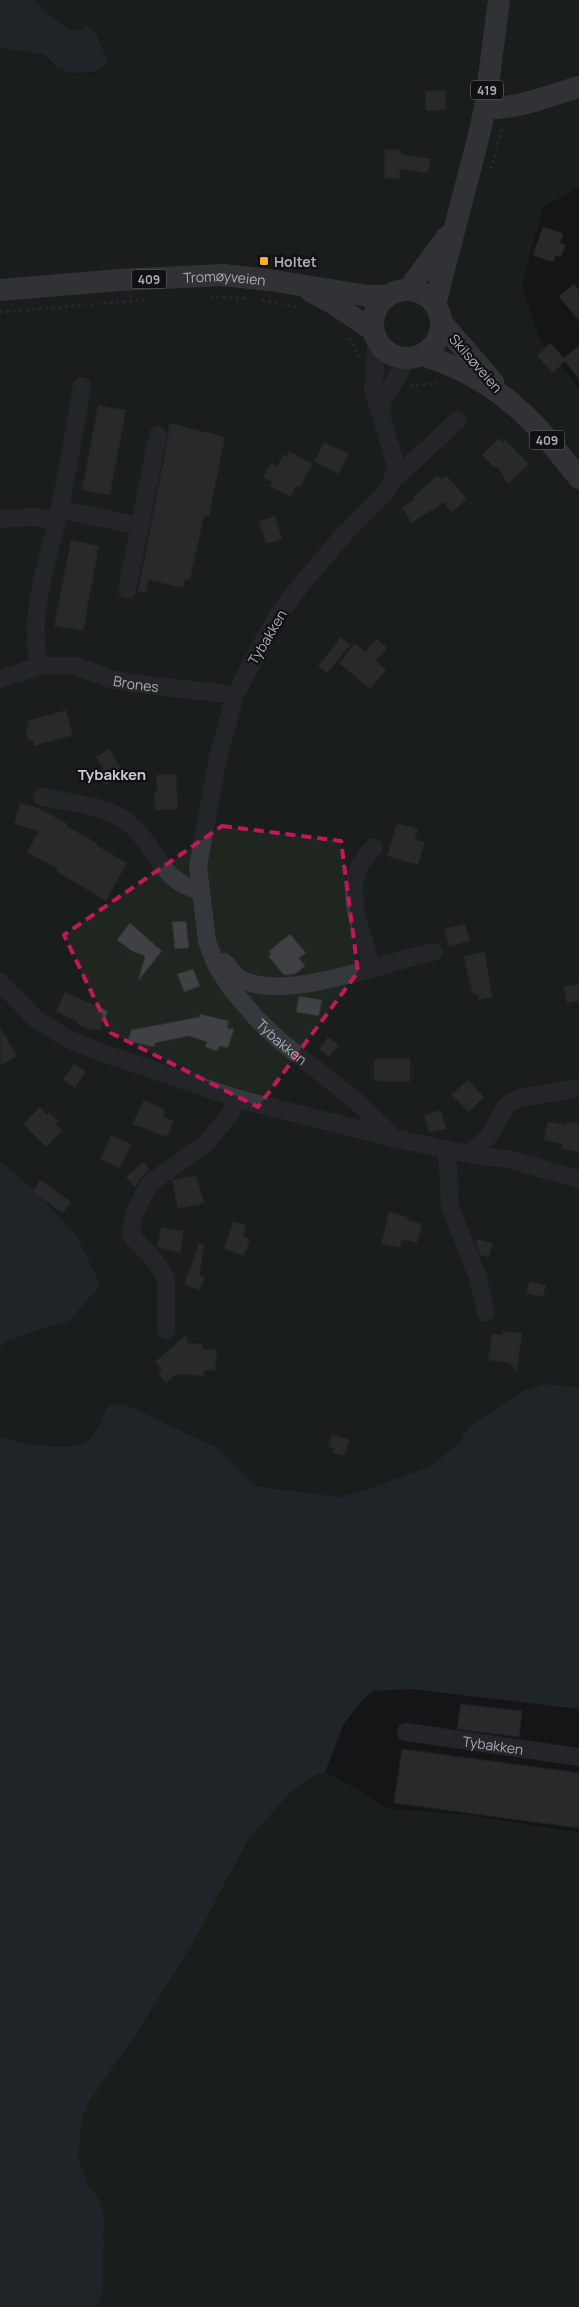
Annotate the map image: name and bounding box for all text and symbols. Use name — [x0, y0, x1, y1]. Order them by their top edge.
road number: 419 — [471, 80, 503, 100]
place label: Holtet — [274, 252, 317, 271]
marker: Holtet — [258, 255, 270, 267]
street label: Tromøyveien — [183, 265, 267, 289]
road number: 409 — [132, 270, 166, 288]
street label: Skilsøveien — [445, 330, 507, 396]
road number: 409 — [530, 430, 564, 450]
street label: Tybakken — [243, 606, 291, 668]
street label: Brones — [112, 670, 160, 696]
district label: Tybakken — [78, 764, 146, 785]
street label: Tybakken — [253, 1014, 311, 1068]
street label: Tybakken — [462, 1731, 525, 1758]

